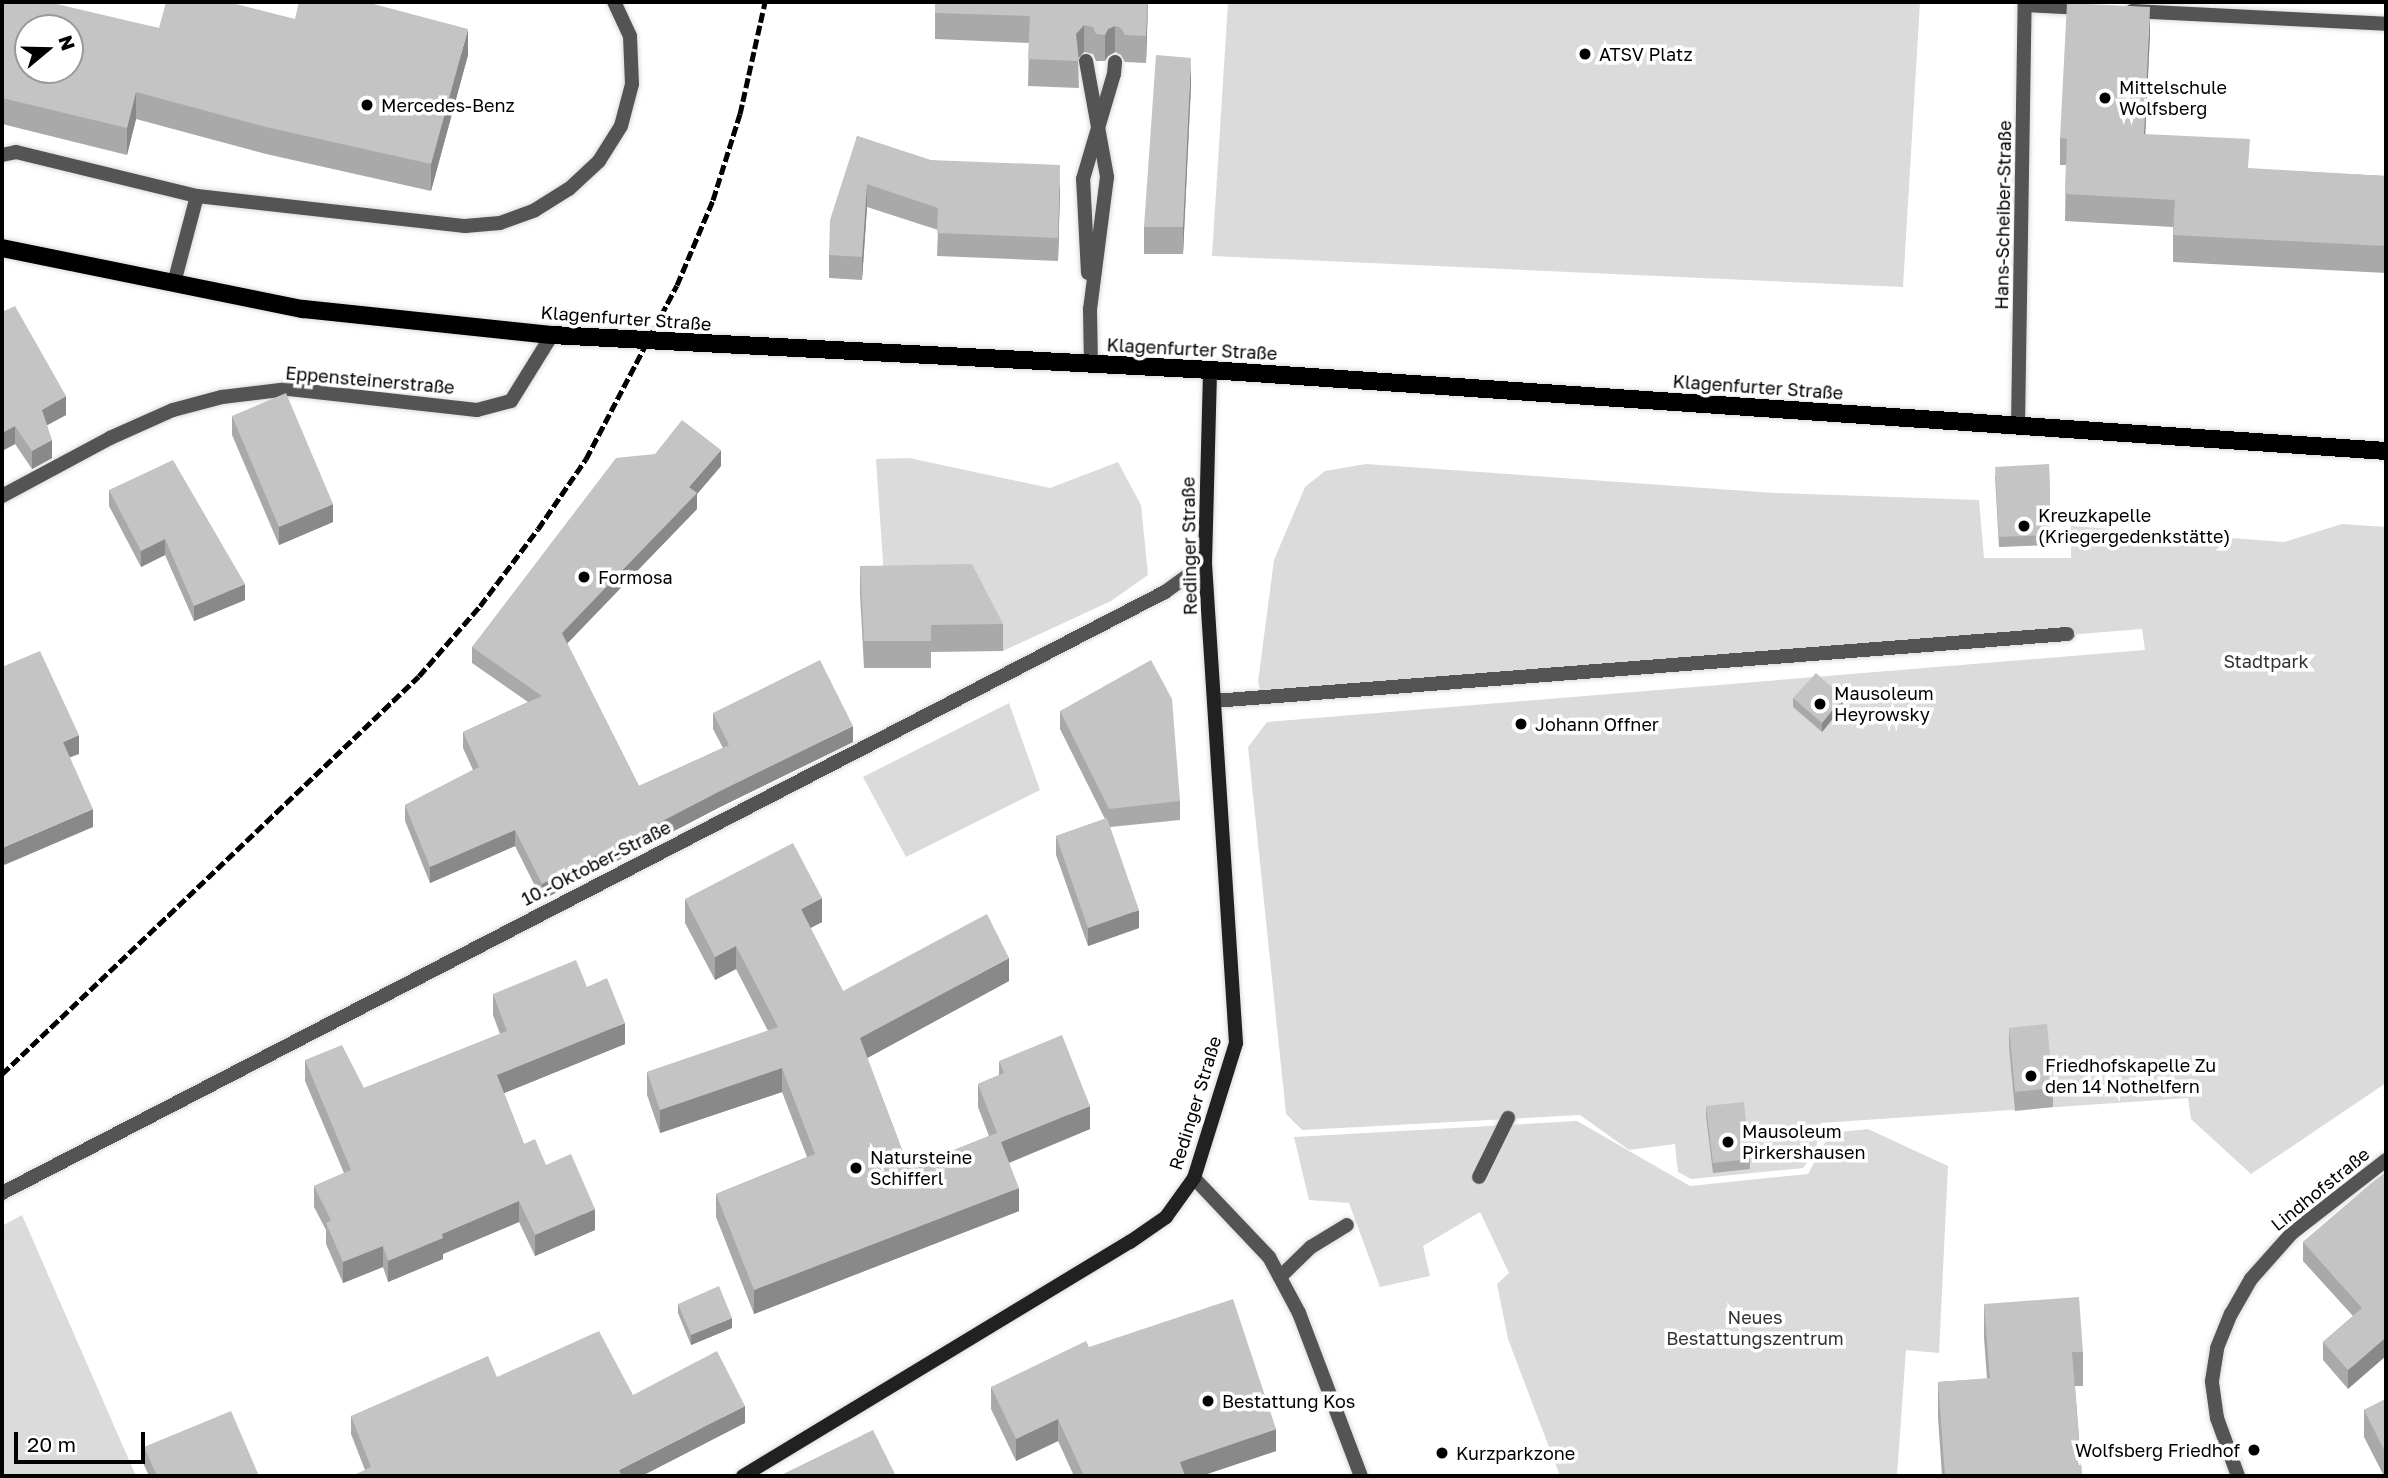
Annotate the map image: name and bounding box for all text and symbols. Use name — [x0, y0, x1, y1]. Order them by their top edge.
north arrow — [14, 14, 84, 84]
text: N — [54, 32, 81, 53]
place label: ATSV Platz — [1599, 43, 1693, 65]
marker: ATSV Platz — [1577, 46, 1593, 62]
place label: Mittelschule Wolfsberg — [2119, 77, 2227, 119]
marker: Mittelschule Wolfsberg — [2097, 90, 2113, 106]
place label: Mercedes-Benz — [381, 94, 515, 116]
marker: Mercedes-Benz — [359, 97, 375, 113]
street label: Hans-Scheiber-Straße — [1991, 120, 2015, 310]
street label: Klagenfurter Straße — [540, 301, 712, 335]
street label: Klagenfurter Straße — [1106, 334, 1278, 364]
street label: Eppensteinerstraße — [284, 362, 456, 398]
street label: Klagenfurter Straße — [1672, 370, 1844, 404]
street label: Redinger Straße — [1177, 476, 1201, 616]
place label: Kreuzkapelle (Kriegergedenkstätte) — [2038, 505, 2230, 548]
marker: Kreuzkapelle (Kriegergedenkstätte) — [2016, 518, 2032, 534]
place label: Formosa — [598, 566, 673, 588]
marker: Formosa — [576, 569, 592, 585]
park label: Stadtpark — [2223, 650, 2309, 672]
place label: Mausoleum Heyrowsky — [1834, 683, 1934, 726]
marker: Mausoleum Heyrowsky — [1812, 696, 1828, 712]
place label: Johann Offner — [1535, 713, 1659, 735]
marker: Johann Offner — [1513, 716, 1529, 732]
street label: 10.-Oktober-Straße — [518, 816, 674, 910]
street label: Redinger Straße — [1164, 1034, 1226, 1172]
place label: Friedhofskapelle Zu den 14 Nothelfern — [2045, 1055, 2216, 1098]
marker: Friedhofskapelle Zu den 14 Nothelfern — [2023, 1068, 2039, 1084]
place label: Mausoleum Pirkershausen — [1742, 1121, 1866, 1164]
marker: Mausoleum Pirkershausen — [1720, 1134, 1736, 1150]
street label: Lindhofstraße — [2267, 1143, 2373, 1235]
place label: Natursteine Schifferl — [870, 1147, 972, 1190]
marker: Natursteine Schifferl — [848, 1160, 864, 1176]
park label: Neues Bestattungszentrum — [1666, 1307, 1844, 1350]
place label: Bestattung Kos — [1222, 1390, 1355, 1412]
marker: Bestattung Kos — [1200, 1393, 1216, 1409]
scale bar — [18, 1418, 149, 1462]
text: 20 m — [27, 1431, 76, 1457]
place label: Wolfsberg Friedhof — [2075, 1439, 2240, 1461]
place label: Kurzparkzone — [1456, 1442, 1575, 1464]
marker: Wolfsberg Friedhof — [2246, 1442, 2262, 1458]
marker: Kurzparkzone — [1434, 1445, 1450, 1461]

